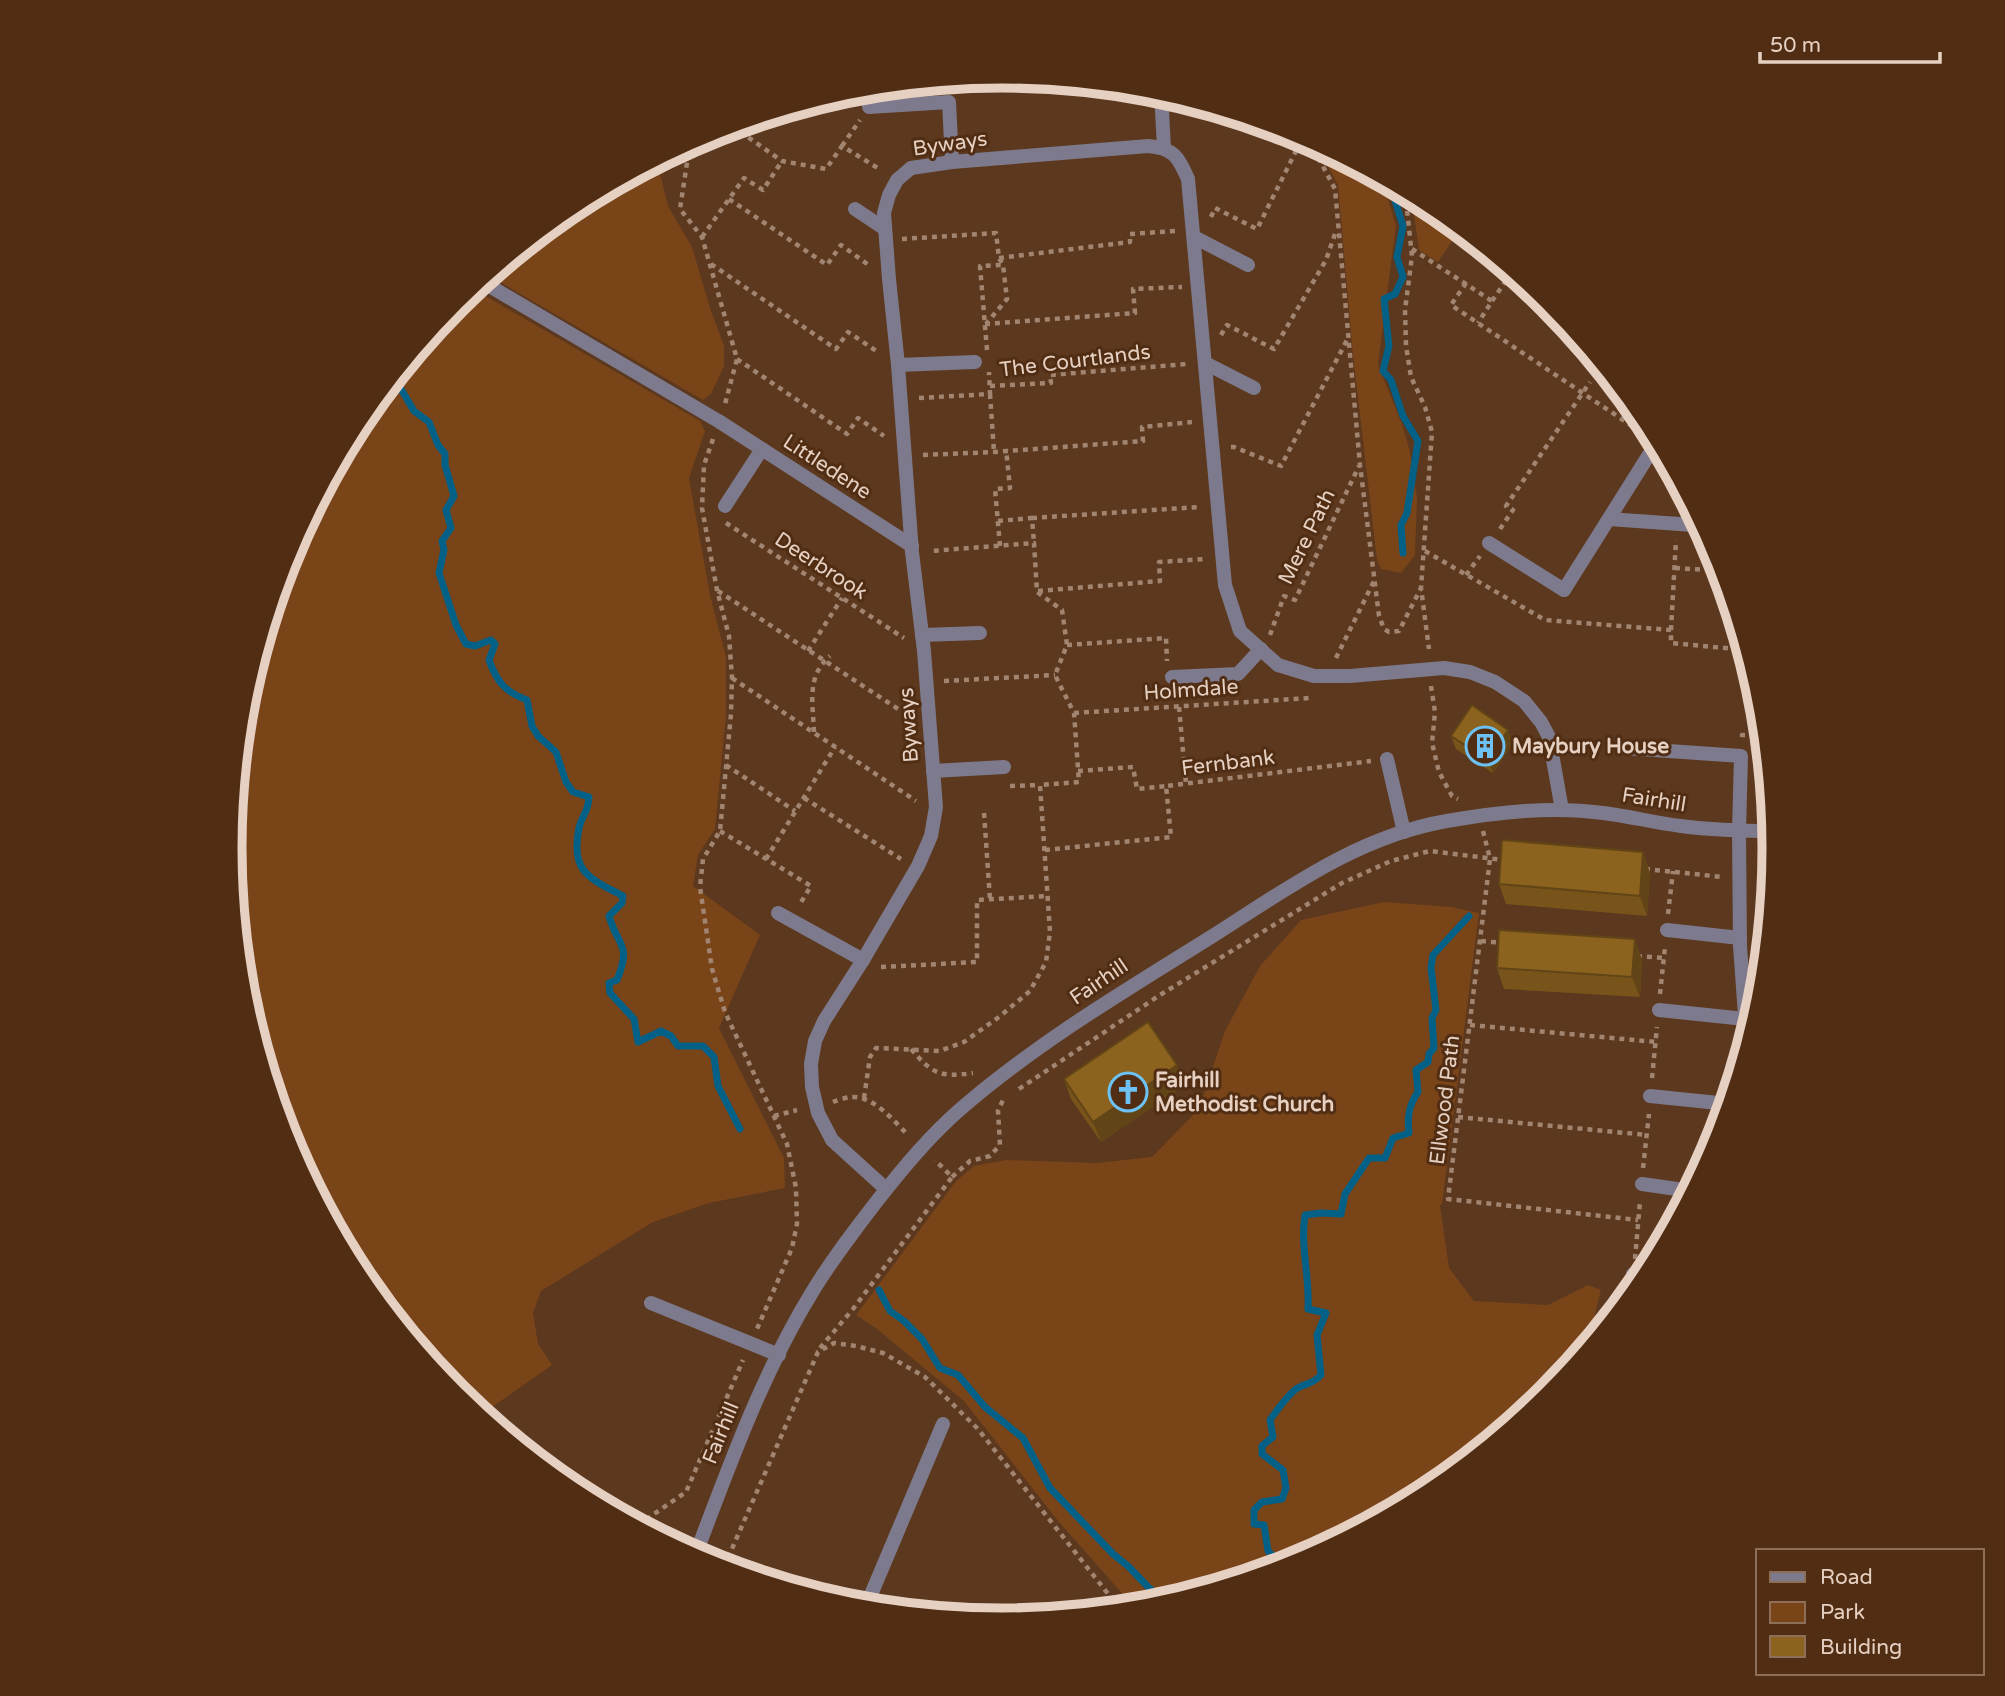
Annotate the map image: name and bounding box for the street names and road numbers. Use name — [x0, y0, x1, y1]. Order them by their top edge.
street label: Byways — [911, 126, 989, 162]
street label: The Courtlands — [998, 339, 1152, 383]
street label: Littledene — [778, 429, 876, 505]
street label: Mere Path — [1273, 485, 1341, 589]
street label: Deerbrook — [770, 527, 872, 605]
street label: Holmdale — [1143, 674, 1239, 706]
street label: Byways — [894, 687, 924, 763]
street label: Fernbank — [1180, 745, 1276, 781]
street label: Fairhill — [1620, 783, 1688, 817]
street label: Fairhill — [1065, 954, 1133, 1010]
street label: Ellwood Path — [1425, 1034, 1465, 1166]
street label: Fairhill — [697, 1398, 745, 1468]

